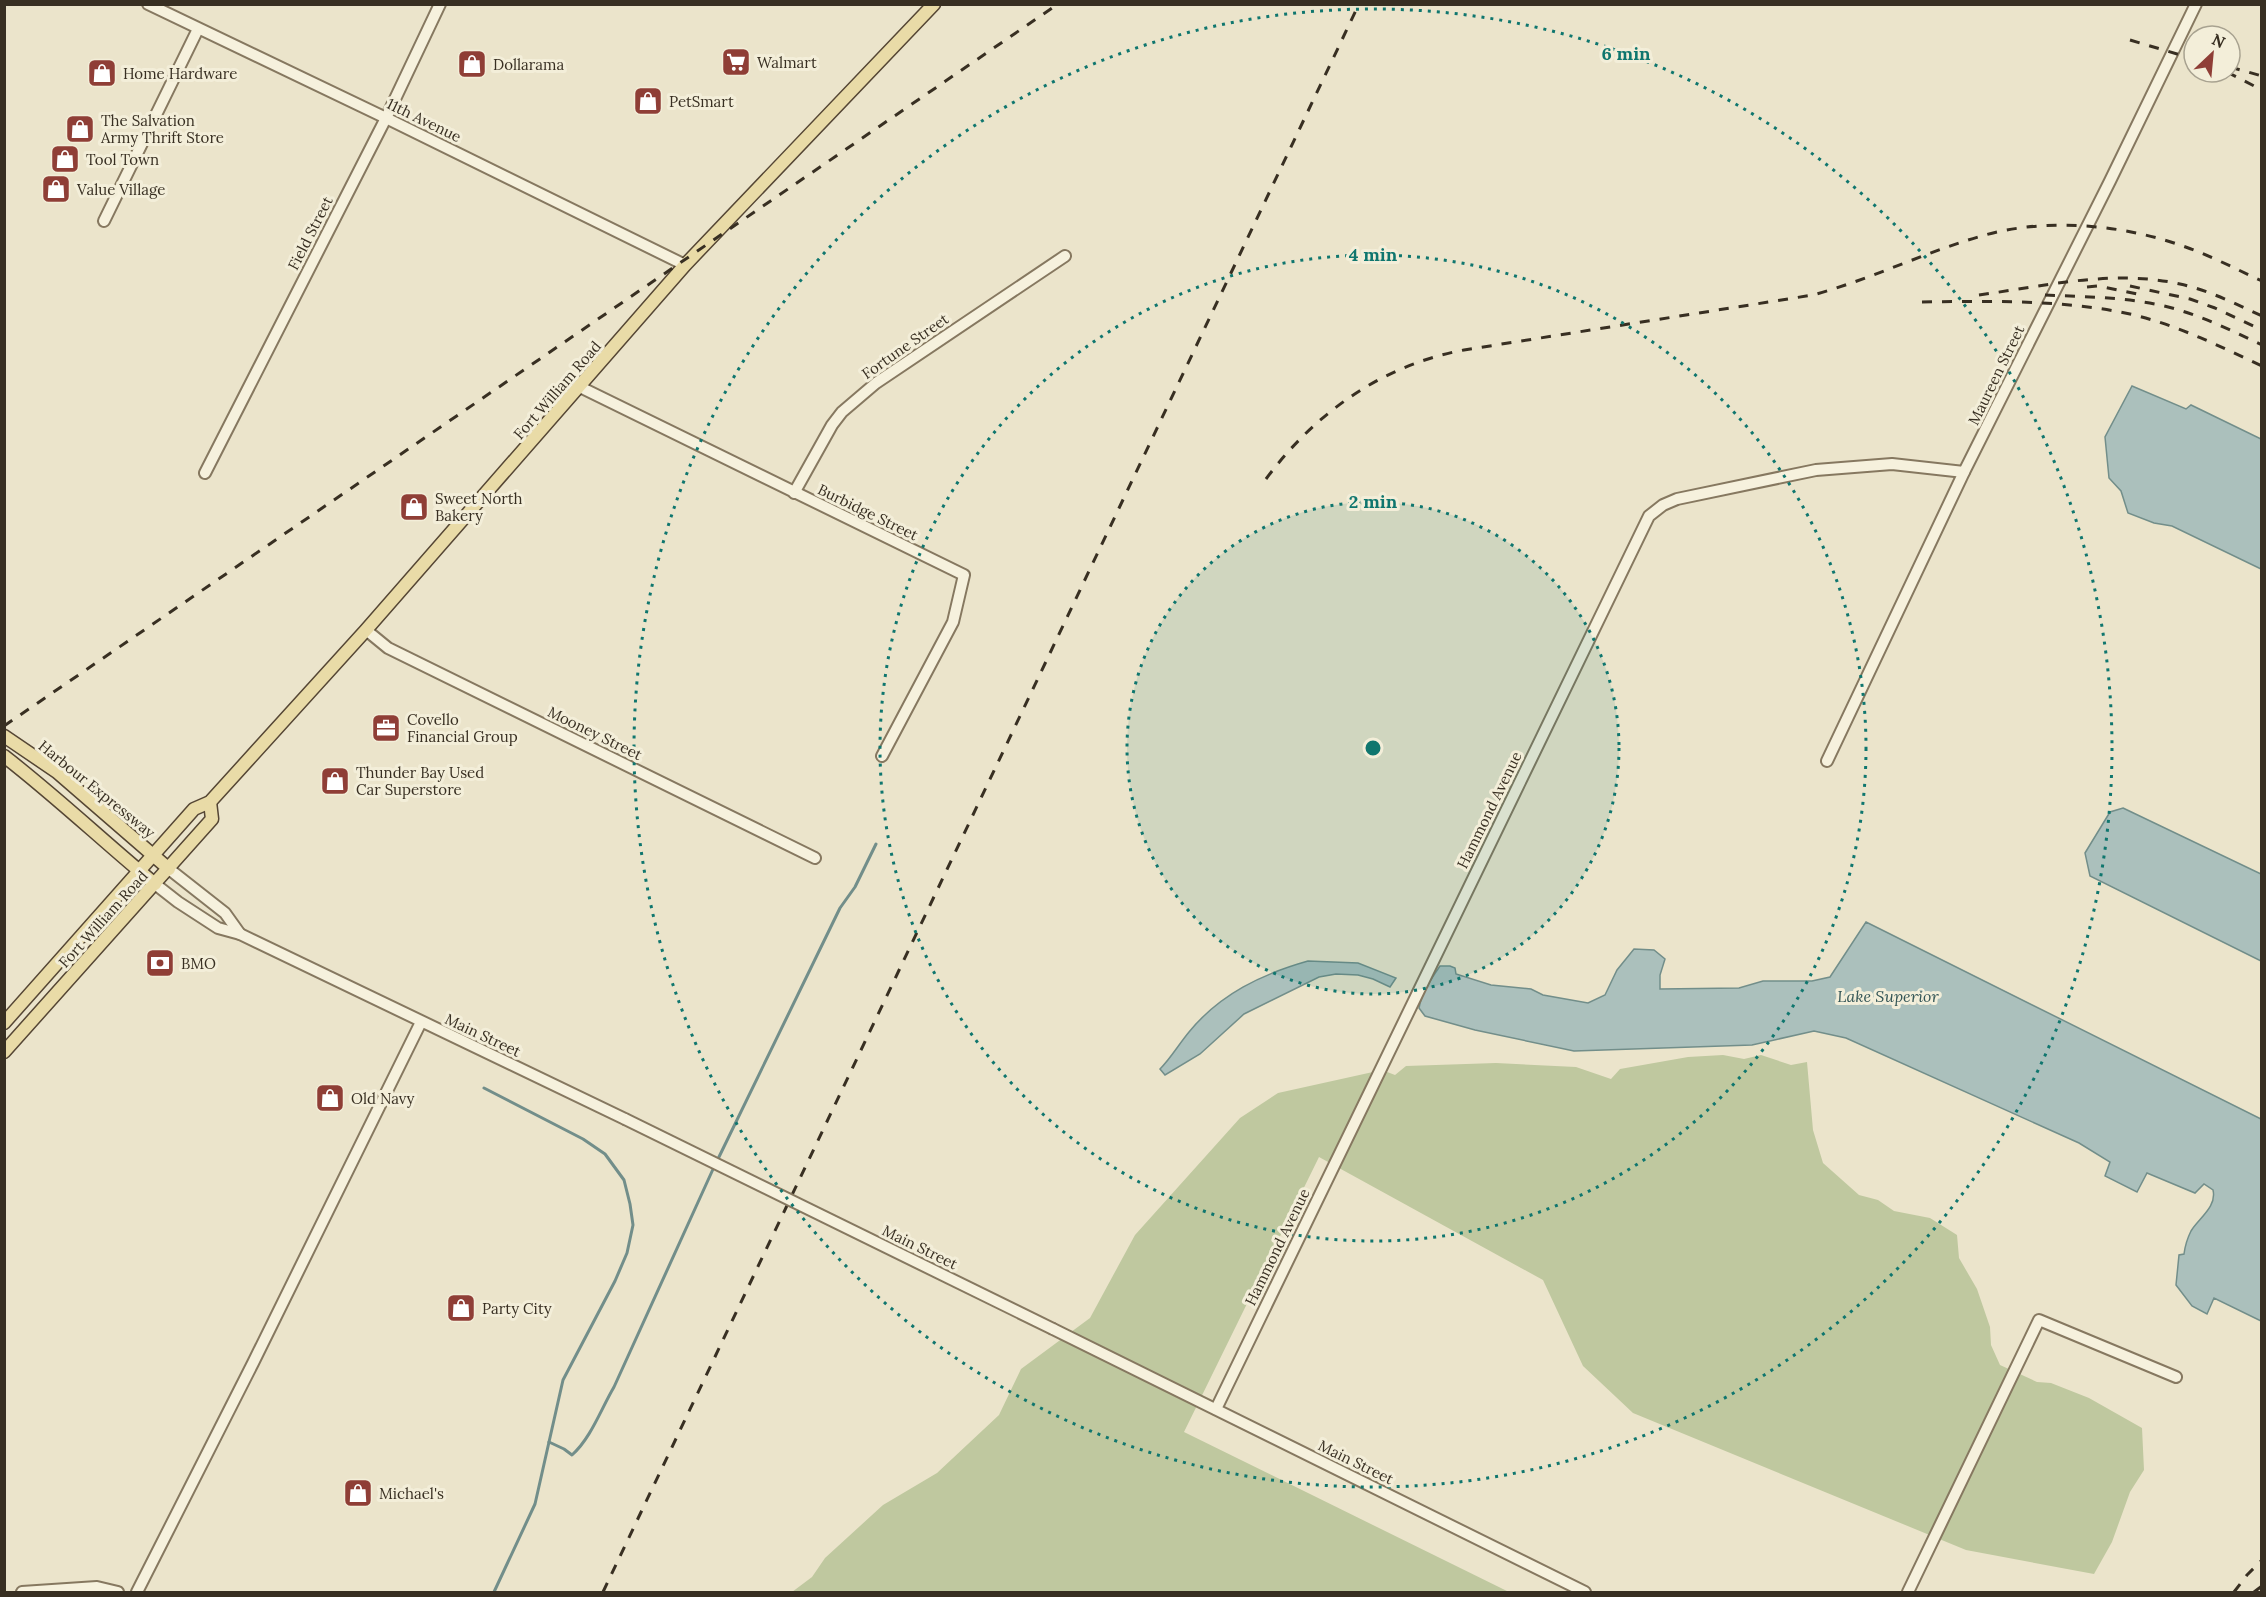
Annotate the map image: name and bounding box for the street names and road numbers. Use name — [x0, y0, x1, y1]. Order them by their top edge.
street label: 11th Avenue — [384, 94, 464, 146]
street label: Field Street — [283, 193, 337, 273]
street label: Fortune Street — [858, 309, 952, 383]
street label: Maureen Street — [1964, 322, 2028, 428]
street label: Fort William Road — [509, 337, 605, 443]
street label: Burbidge Street — [815, 479, 921, 545]
street label: Mooney Street — [545, 702, 646, 764]
street label: Harbour Expressway — [35, 736, 159, 842]
street label: Hammond Avenue — [1452, 748, 1526, 872]
street label: Fort William Road — [54, 866, 152, 972]
street label: Main Street — [442, 1009, 524, 1061]
street label: Hammond Avenue — [1240, 1185, 1314, 1309]
street label: Main Street — [879, 1221, 961, 1273]
street label: Main Street — [1315, 1436, 1397, 1488]

